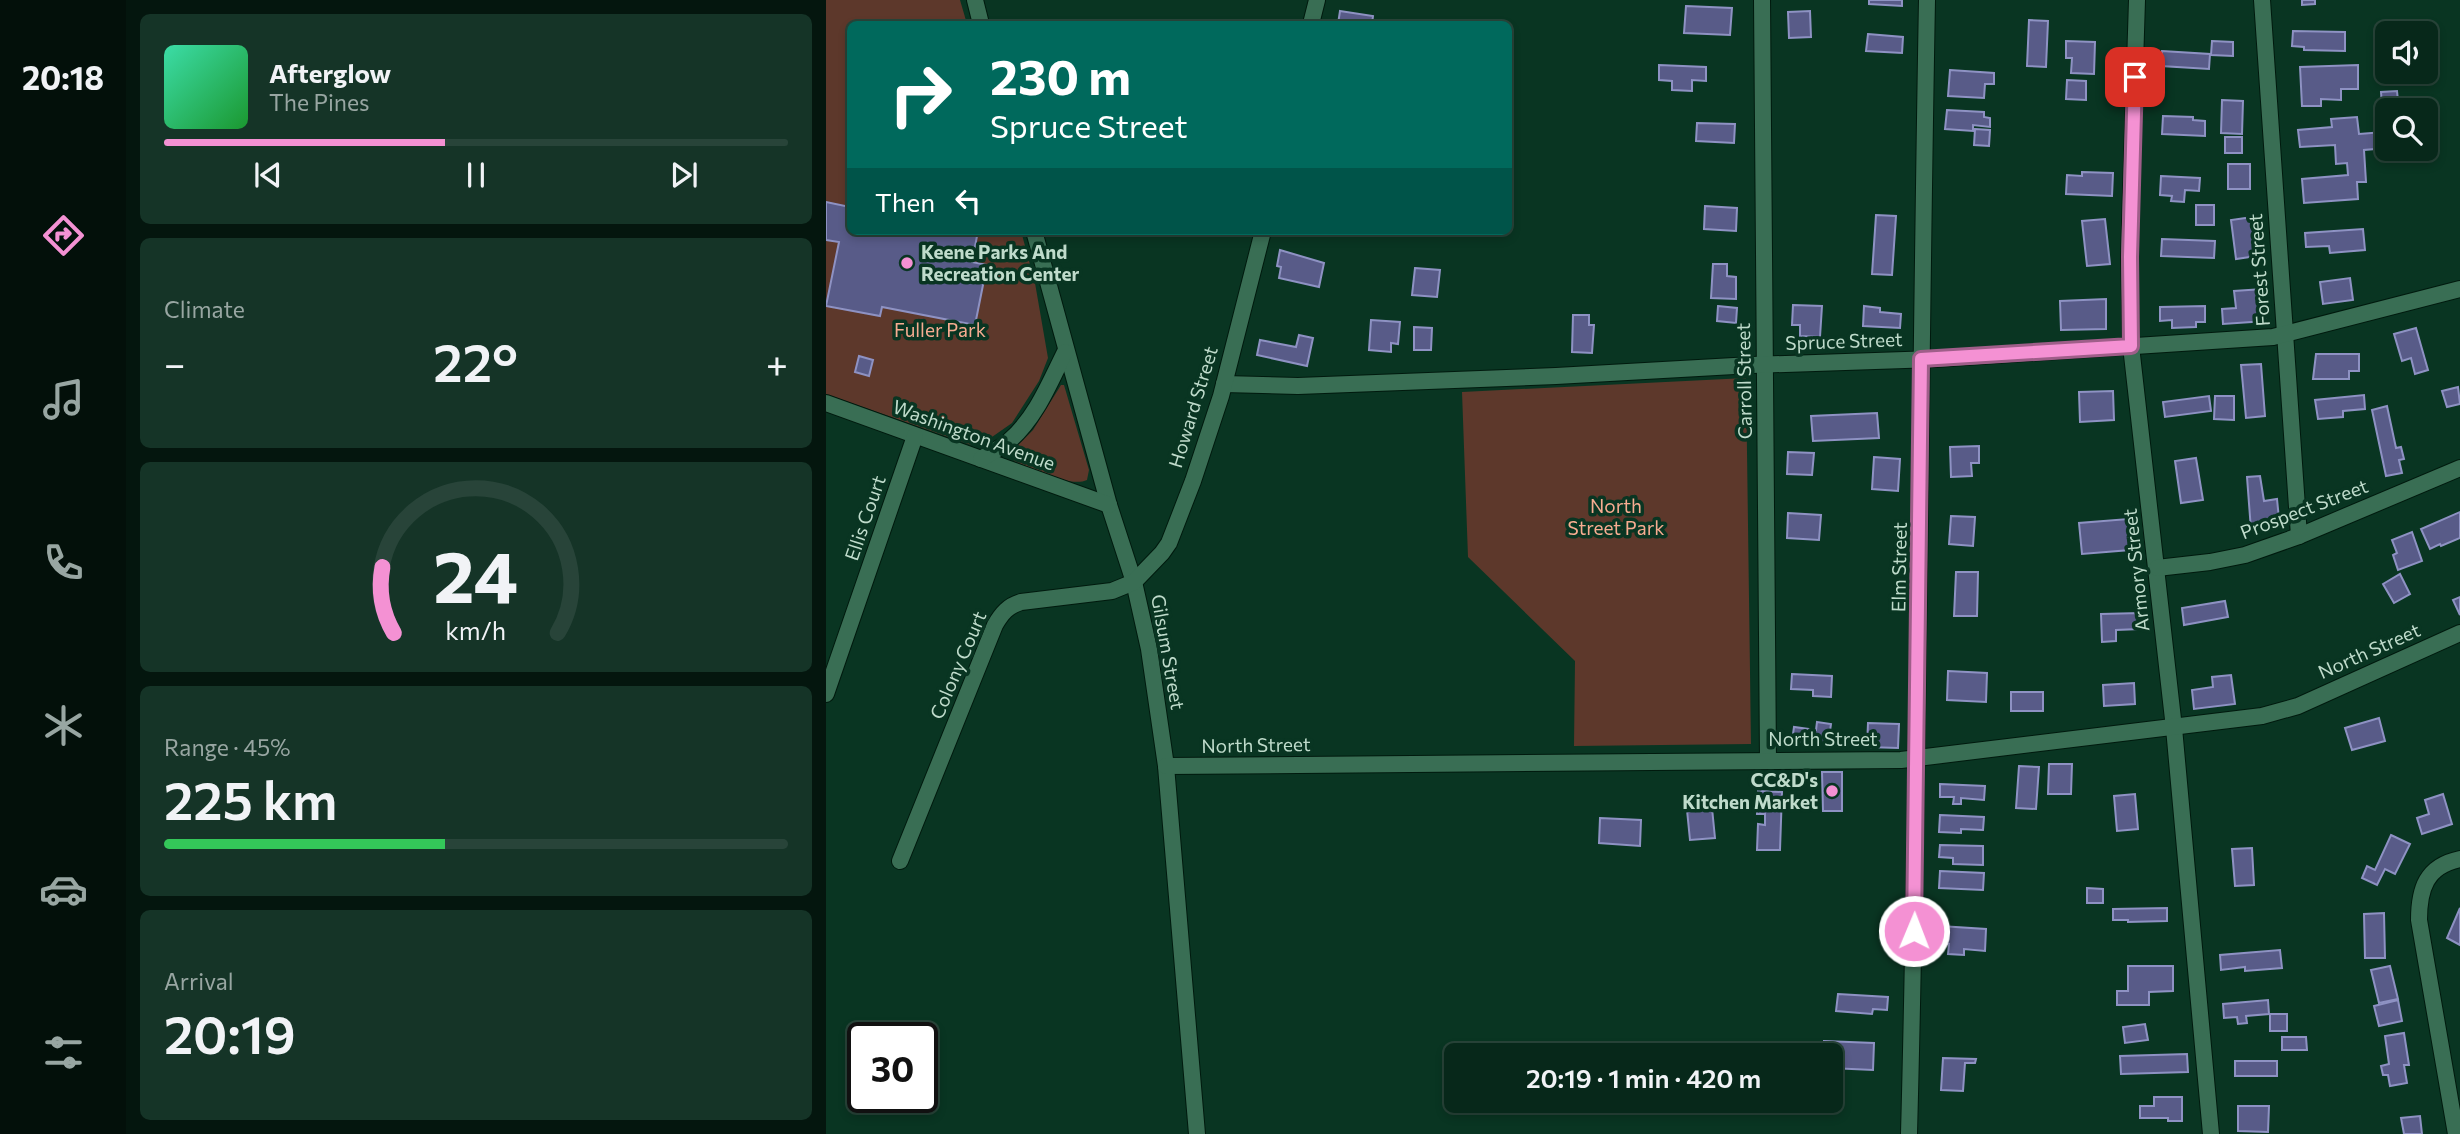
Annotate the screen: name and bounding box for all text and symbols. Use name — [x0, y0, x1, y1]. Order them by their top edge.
map controls — [2375, 21, 2438, 161]
button: sound — [2375, 21, 2438, 84]
text: 230 m — [990, 45, 1131, 105]
pin — [2105, 47, 2165, 107]
icon: right — [875, 49, 966, 140]
text: 20:18 — [22, 57, 104, 97]
text: Afterglow — [269, 57, 391, 88]
icon: arrive — [2116, 58, 2154, 96]
text: The Pines — [269, 88, 370, 116]
button: search — [2375, 98, 2438, 161]
text: Spruce Street — [990, 105, 1188, 145]
icon: previous — [249, 156, 287, 194]
icon: pause — [457, 156, 495, 194]
icon: next — [665, 156, 703, 194]
icon: left — [949, 182, 987, 220]
text: Then — [875, 186, 935, 217]
icon: directions — [39, 211, 88, 260]
street label: Forest Street — [2243, 213, 2274, 327]
place label: Keene Parks And Recreation Center — [921, 240, 1079, 285]
marker: Keene Parks And Recreation Center — [899, 255, 915, 271]
text: Climate — [164, 295, 245, 323]
park label: Fuller Park — [894, 318, 986, 341]
street label: Carroll Street — [1731, 323, 1756, 439]
street label: Spruce Street — [1785, 327, 1903, 354]
text: 22° — [433, 329, 518, 393]
text: − — [164, 339, 186, 386]
text: + — [766, 339, 788, 386]
street label: Howard Street — [1163, 343, 1222, 470]
icon: music — [39, 375, 88, 424]
street label: Washington Avenue — [890, 395, 1058, 475]
street label: Ellis Court — [839, 472, 890, 563]
street label: Prospect Street — [2237, 474, 2371, 543]
park label: North Street Park — [1567, 494, 1665, 539]
street label: Armory Street — [2118, 507, 2153, 633]
street label: Elm Street — [1886, 522, 1911, 612]
text: 24 — [433, 529, 519, 618]
icon: phone — [39, 538, 88, 587]
street label: Gilsum Street — [1147, 592, 1190, 712]
street label: Colony Court — [924, 607, 991, 722]
text: km/h — [446, 615, 506, 645]
street label: North Street — [2314, 618, 2424, 683]
icon: climate — [39, 701, 88, 750]
street label: North Street — [1768, 727, 1878, 750]
street label: North Street — [1201, 732, 1311, 757]
text: Range · 45% — [164, 733, 290, 761]
text: 225 km — [164, 767, 337, 831]
place label: CC&D's Kitchen Market — [1682, 768, 1818, 813]
marker: CC&D's Kitchen Market — [1824, 783, 1840, 799]
icon: car — [39, 865, 88, 914]
position arrow — [1877, 894, 1951, 968]
text: Arrival — [164, 967, 234, 995]
text: 20:19 — [164, 1001, 296, 1065]
speed limit sign: 30 — [847, 1022, 938, 1113]
icon: filters — [39, 1028, 88, 1077]
text: 20:19 · 1 min · 420 m — [1526, 1062, 1761, 1093]

